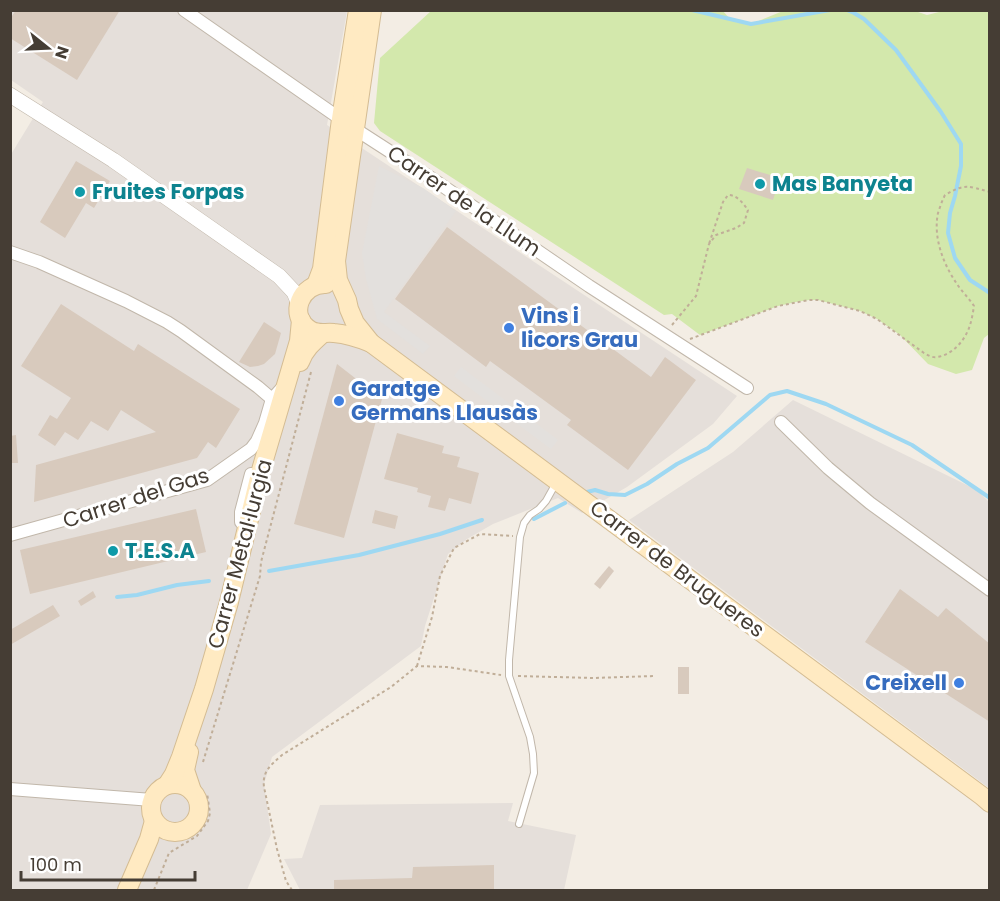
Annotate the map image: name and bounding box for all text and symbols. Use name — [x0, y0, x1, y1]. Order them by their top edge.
north arrow — [18, 18, 78, 78]
text: N — [49, 43, 75, 62]
street label: Carrer de la Llum — [382, 138, 547, 263]
place label: Mas Banyeta — [772, 169, 913, 198]
place label: Fruites Forpas — [92, 177, 245, 206]
marker: Mas Banyeta — [753, 177, 767, 191]
marker: Fruites Forpas — [73, 185, 87, 199]
place label: Vins i licors Grau — [521, 301, 638, 354]
marker: Vins i licors Grau — [502, 321, 516, 335]
place label: Garatge Germans Llausàs — [351, 374, 538, 427]
marker: Garatge Germans Llausàs — [332, 394, 346, 408]
street label: Carrer Metal·lurgia — [200, 456, 279, 652]
street label: Carrer del Gas — [59, 460, 213, 535]
street label: Carrer de Brugueres — [584, 493, 771, 644]
place label: T.E.S.A — [125, 536, 195, 565]
marker: T.E.S.A — [106, 544, 120, 558]
place label: Creixell — [865, 668, 947, 697]
marker: Creixell — [952, 676, 966, 690]
scale bar — [21, 844, 195, 882]
text: 100 m — [30, 852, 82, 877]

